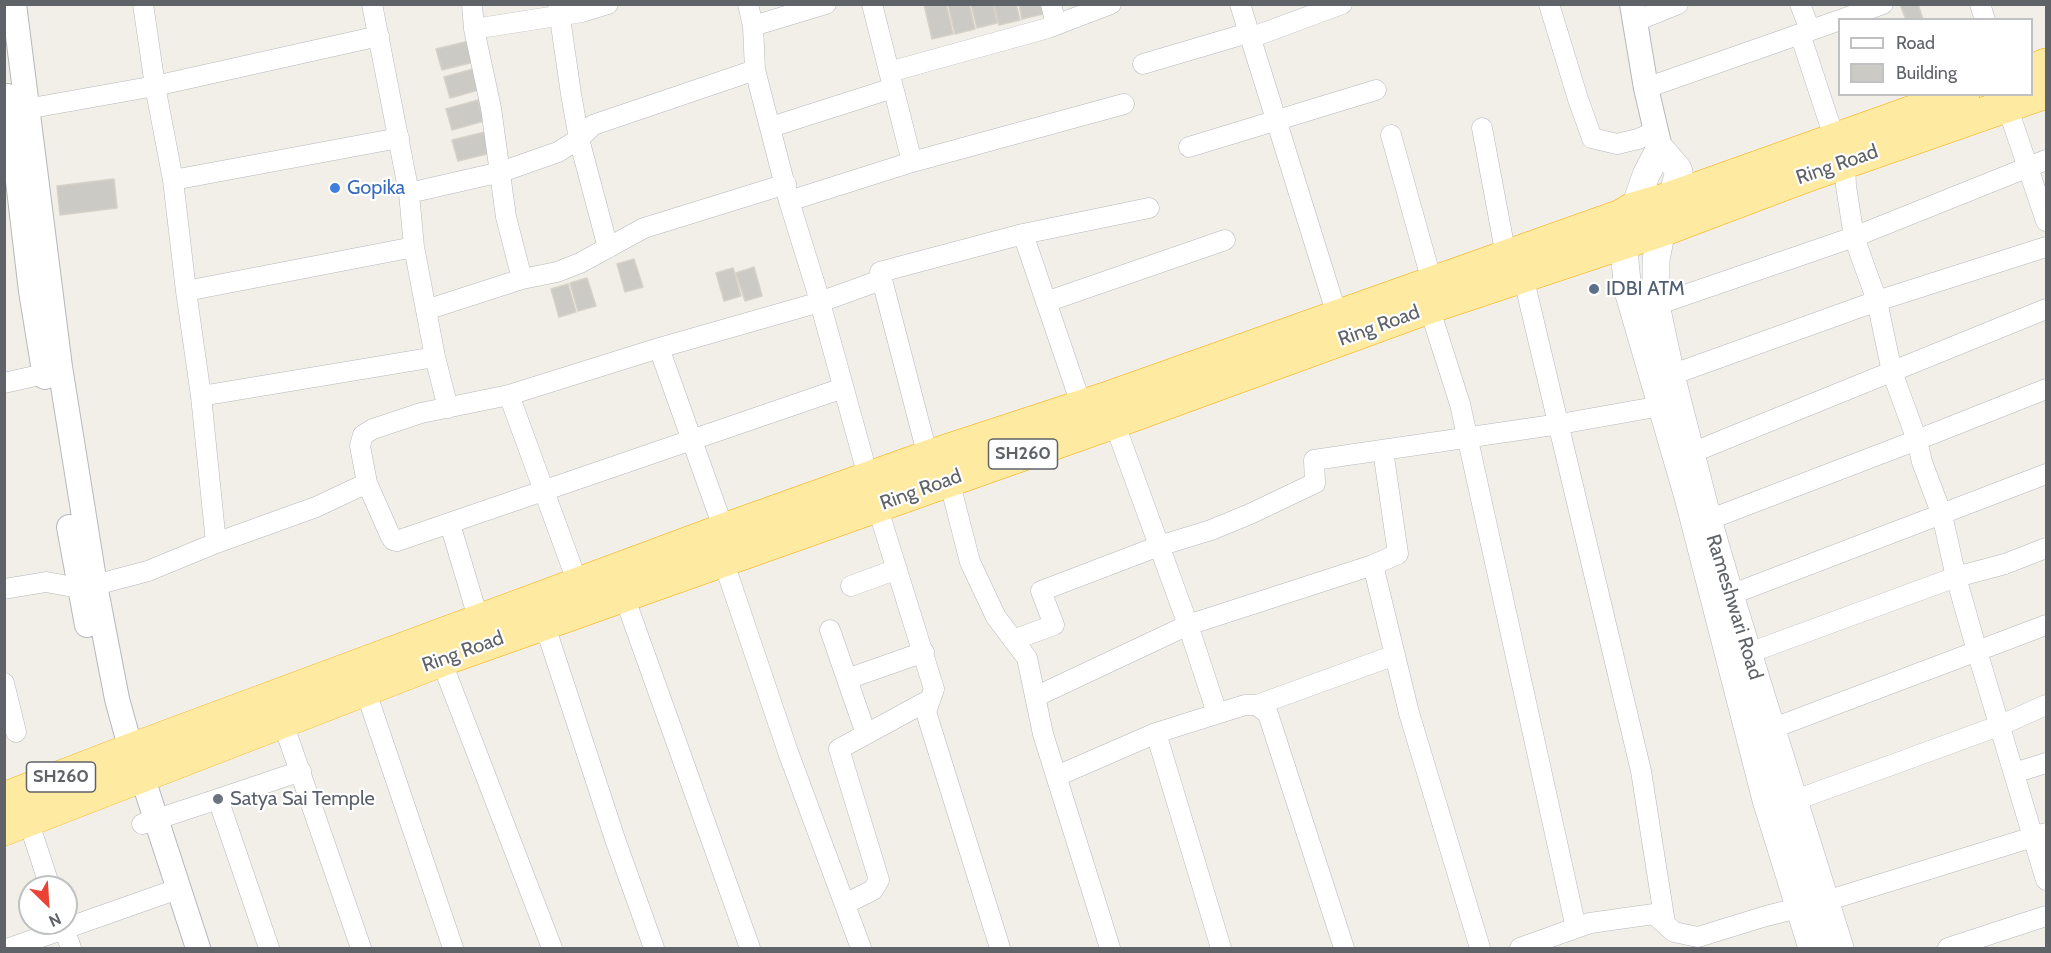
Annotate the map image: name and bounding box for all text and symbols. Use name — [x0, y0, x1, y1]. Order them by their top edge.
legend — [1838, 18, 2033, 96]
text: Road — [1896, 32, 1935, 54]
text: Building — [1896, 62, 1957, 84]
street label: Ring Road — [1793, 140, 1881, 190]
place label: Gopika — [347, 176, 405, 200]
marker: Gopika — [328, 181, 342, 195]
place label: IDBI ATM — [1606, 277, 1685, 301]
marker: IDBI ATM — [1587, 282, 1601, 296]
street label: Ring Road — [1335, 300, 1423, 352]
road number: SH260 — [988, 439, 1058, 469]
street label: Ring Road — [877, 464, 965, 516]
street label: Rameshwari Road — [1700, 531, 1768, 683]
street label: Ring Road — [419, 626, 507, 678]
road number: SH260 — [26, 762, 96, 792]
place label: Satya Sai Temple — [230, 787, 375, 811]
marker: Satya Sai Temple — [211, 792, 225, 806]
north arrow — [18, 875, 78, 935]
text: N — [46, 909, 64, 931]

